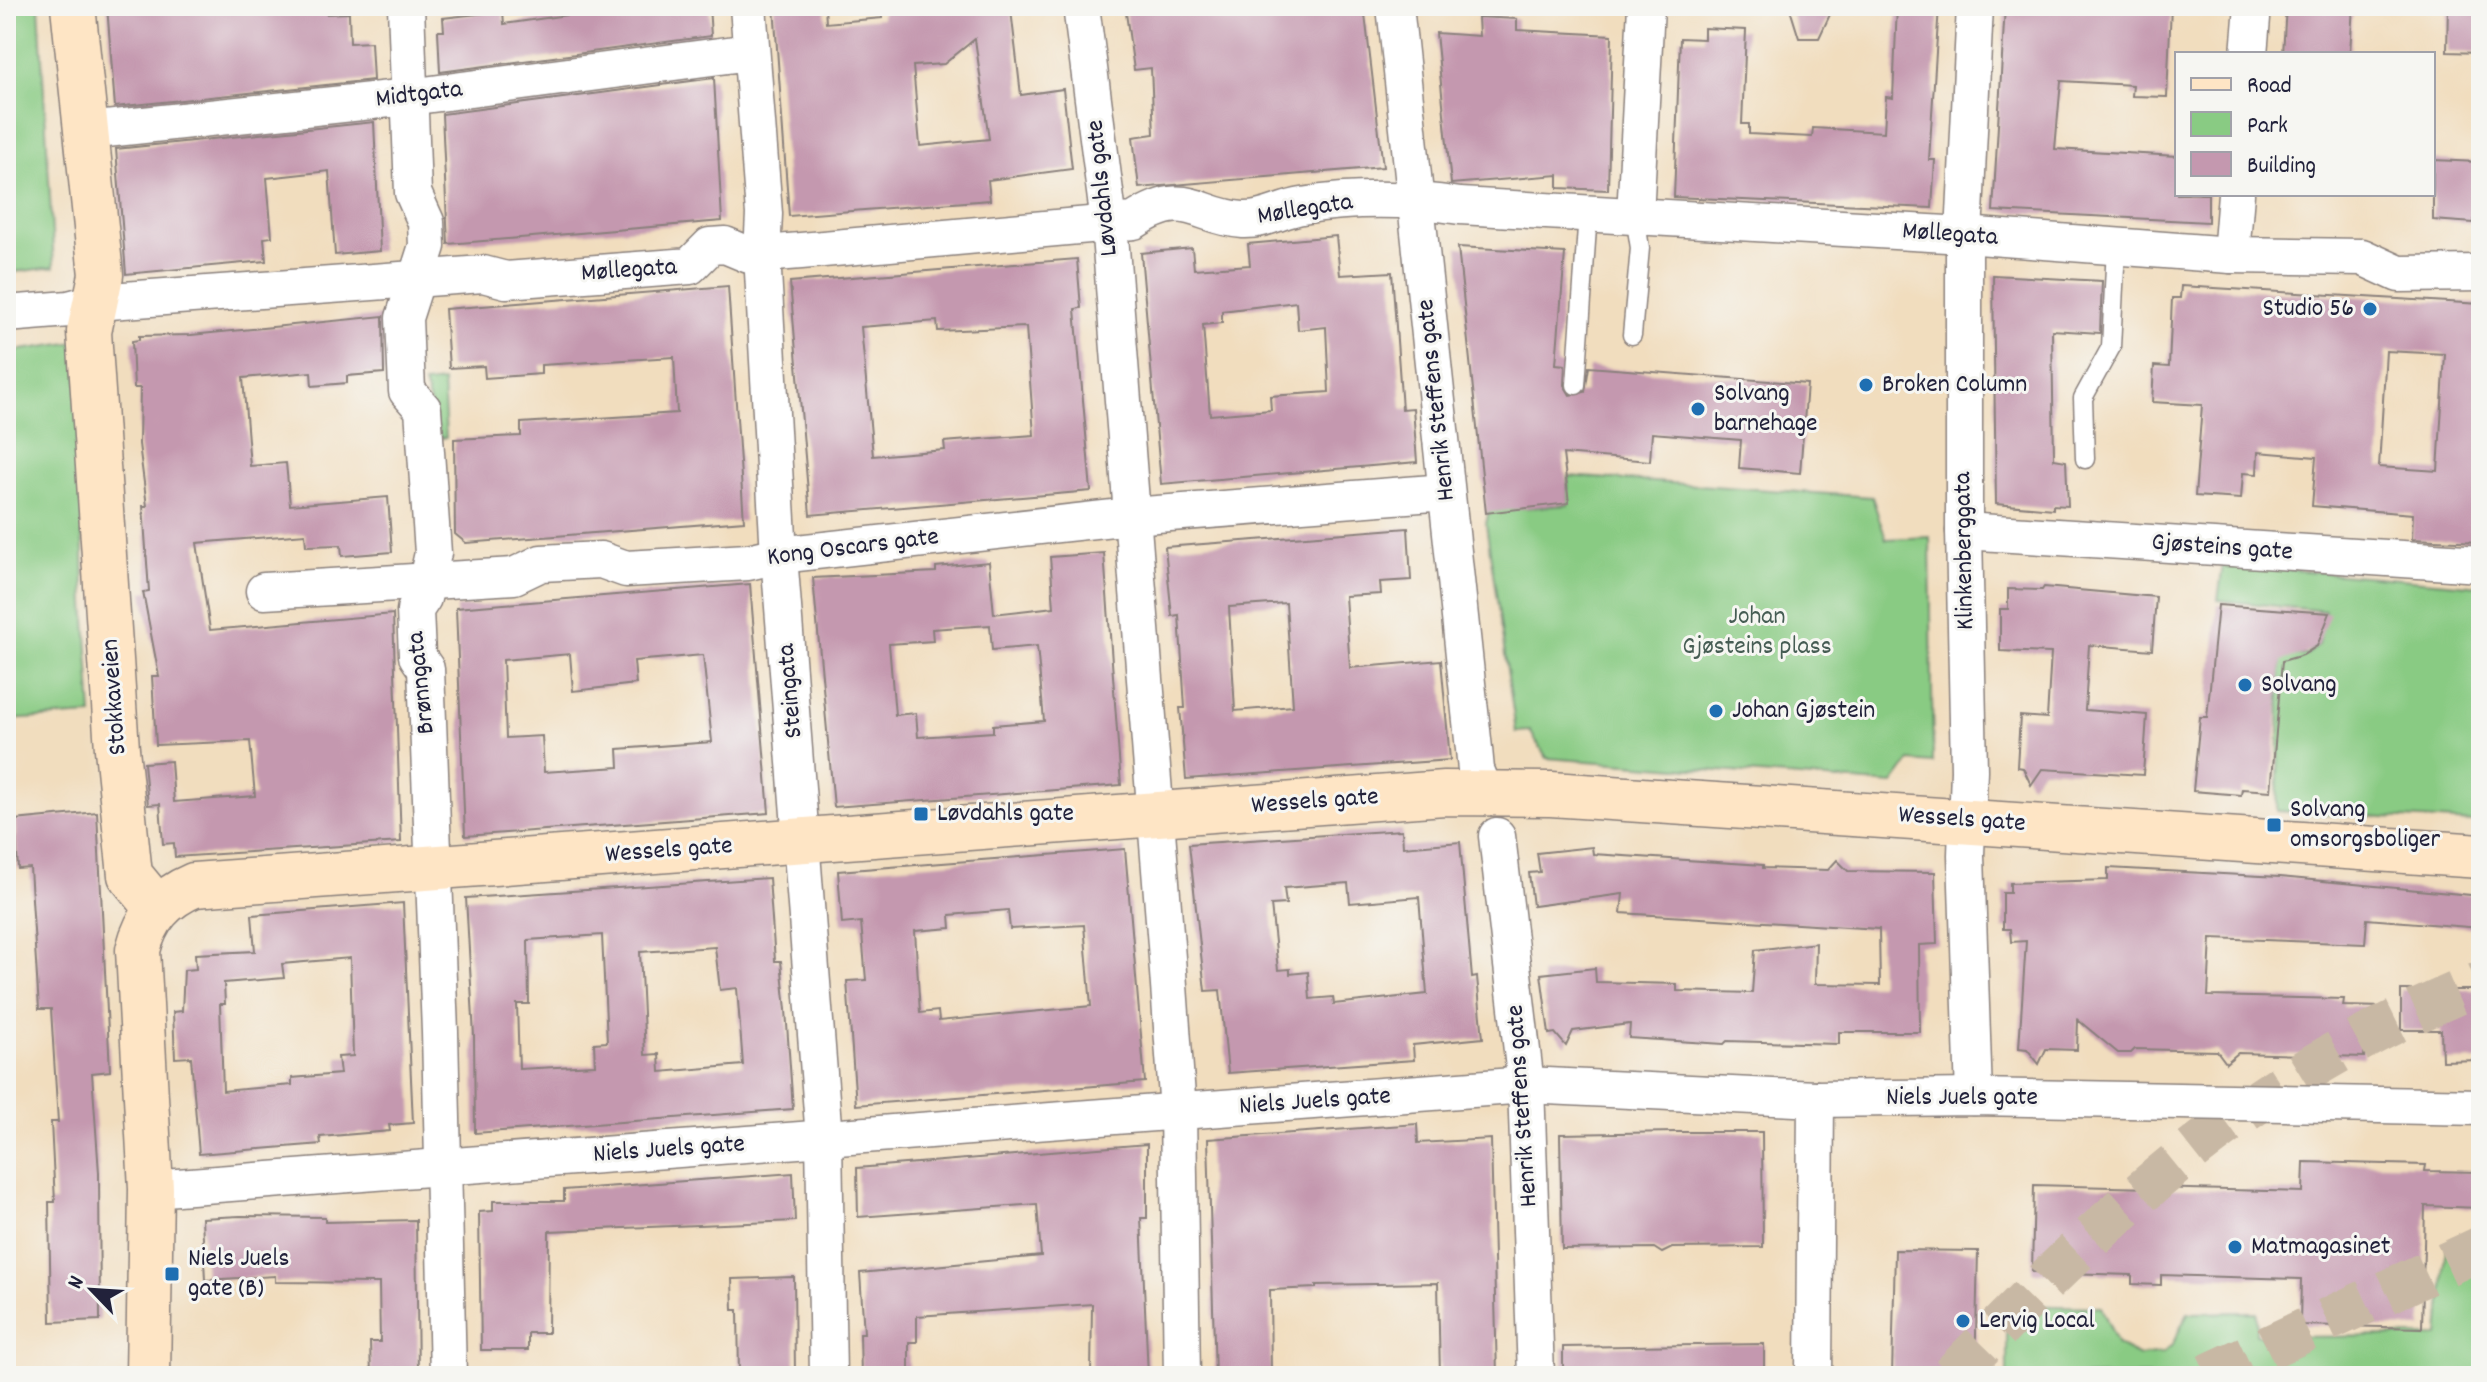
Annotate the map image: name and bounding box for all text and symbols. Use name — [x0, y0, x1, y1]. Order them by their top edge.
legend — [2175, 52, 2435, 196]
text: Road — [2247, 70, 2292, 104]
street label: Midtgata — [373, 71, 465, 119]
text: Park — [2247, 110, 2288, 144]
street label: Løvdahls gate — [1077, 118, 1129, 258]
text: Building — [2247, 150, 2316, 184]
street label: Møllegata — [1255, 184, 1356, 236]
street label: Møllegata — [1901, 213, 2000, 257]
street label: Møllegata — [580, 249, 679, 293]
place label: Studio 56 — [2262, 291, 2354, 328]
street label: Henrik Steffens gate — [1408, 297, 1466, 503]
marker: Studio 56 — [2361, 300, 2379, 318]
place label: Broken Column — [1882, 367, 2027, 404]
place label: Solvang barnehage — [1714, 376, 1817, 443]
marker: Broken Column — [1857, 376, 1875, 394]
marker: Solvang barnehage — [1689, 400, 1707, 418]
street label: Klinkenberggata — [1945, 471, 1985, 630]
street label: Kong Oscars gate — [765, 519, 941, 577]
street label: Gjøsteins gate — [2150, 525, 2294, 571]
park label: Johan Gjøsteins plass — [1682, 599, 1832, 666]
street label: Brønngata — [398, 629, 446, 736]
street label: Stokkaveien — [92, 638, 138, 756]
street label: Steingata — [768, 641, 814, 740]
place label: Solvang — [2261, 667, 2337, 704]
marker: Solvang — [2236, 676, 2254, 694]
place label: Johan Gjøstein — [1732, 693, 1875, 730]
marker: Johan Gjøstein — [1707, 702, 1725, 720]
street label: Wessels gate — [1250, 779, 1380, 825]
place label: Solvang omsorgsboliger — [2290, 792, 2441, 859]
place label: Løvdahls gate — [937, 796, 1074, 833]
street label: Wessels gate — [1897, 797, 2027, 843]
marker: Løvdahls gate — [912, 805, 930, 823]
marker: Solvang omsorgsboliger — [2265, 816, 2283, 834]
street label: Wessels gate — [604, 828, 734, 874]
street label: Henrik Steffens gate — [1497, 1004, 1549, 1208]
street label: Niels Juels gate — [1238, 1078, 1392, 1126]
street label: Niels Juels gate — [1886, 1080, 2038, 1117]
street label: Niels Juels gate — [592, 1126, 746, 1174]
place label: Matmagasinet — [2251, 1229, 2391, 1266]
marker: Matmagasinet — [2226, 1238, 2244, 1256]
place label: Niels Juels gate (B) — [188, 1241, 289, 1308]
north arrow — [52, 1250, 132, 1330]
marker: Niels Juels gate (B) — [163, 1265, 181, 1283]
text: N — [61, 1271, 93, 1295]
place label: Lervig Local — [1979, 1303, 2095, 1340]
marker: Lervig Local — [1954, 1312, 1972, 1330]

